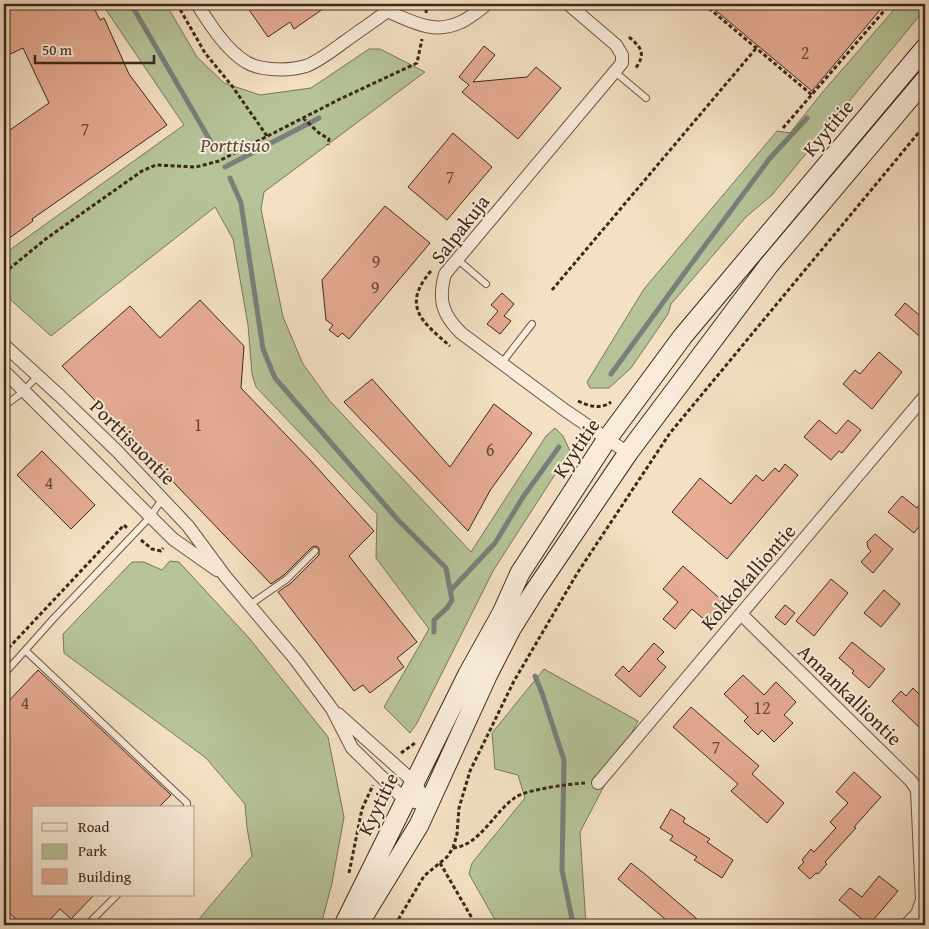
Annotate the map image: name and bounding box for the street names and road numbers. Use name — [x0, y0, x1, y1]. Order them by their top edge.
street label: Kyytitie — [795, 93, 860, 162]
street label: Salpakuja — [423, 187, 496, 269]
street label: Porttisuontie — [84, 392, 183, 491]
street label: Kyytitie — [545, 412, 606, 483]
street label: Kokkokalliontie — [693, 517, 802, 636]
street label: Annankalliontie — [792, 637, 909, 752]
street label: Kyytitie — [350, 768, 405, 840]

